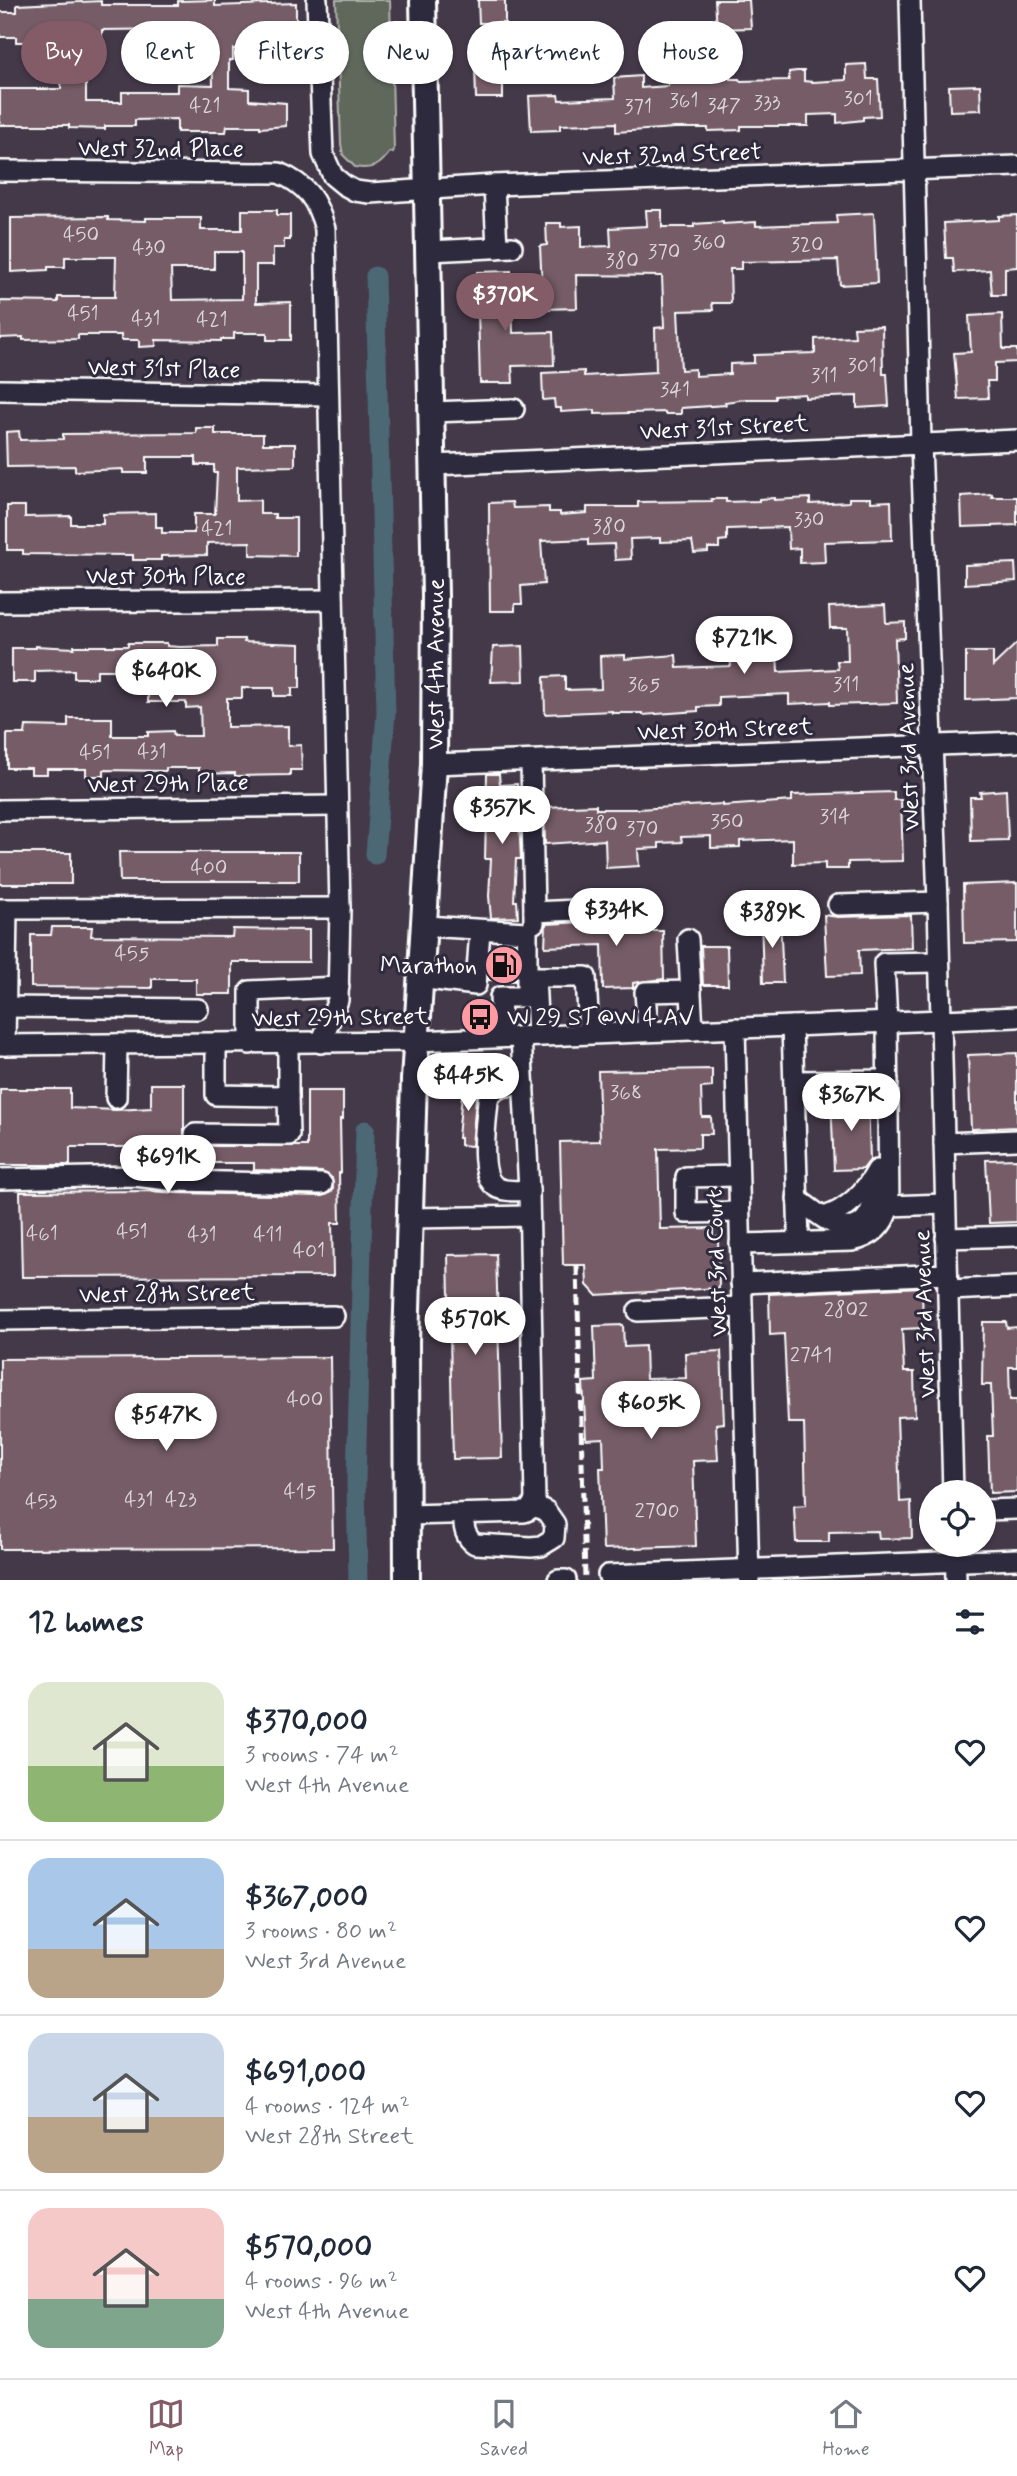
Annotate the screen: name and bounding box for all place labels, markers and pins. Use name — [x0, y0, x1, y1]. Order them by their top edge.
pin: $370K — [456, 274, 554, 333]
pin: $721K — [695, 616, 793, 676]
pin: $640K — [117, 650, 215, 709]
pin: $357K — [453, 786, 551, 846]
pin: $334K — [567, 888, 665, 948]
pin: $389K — [723, 890, 821, 950]
fuel station icon: Marathon — [483, 944, 525, 986]
place label: Marathon — [380, 951, 477, 982]
bus stop icon: W 29 ST@W 4 AV — [459, 996, 501, 1038]
place label: W 29 ST@W 4 AV — [507, 1003, 694, 1034]
pin: $445K — [419, 1054, 517, 1113]
pin: $367K — [802, 1074, 900, 1133]
pin: $691K — [119, 1136, 217, 1195]
pin: $570K — [426, 1298, 524, 1357]
pin: $605K — [602, 1382, 700, 1441]
pin: $547K — [117, 1394, 215, 1453]

